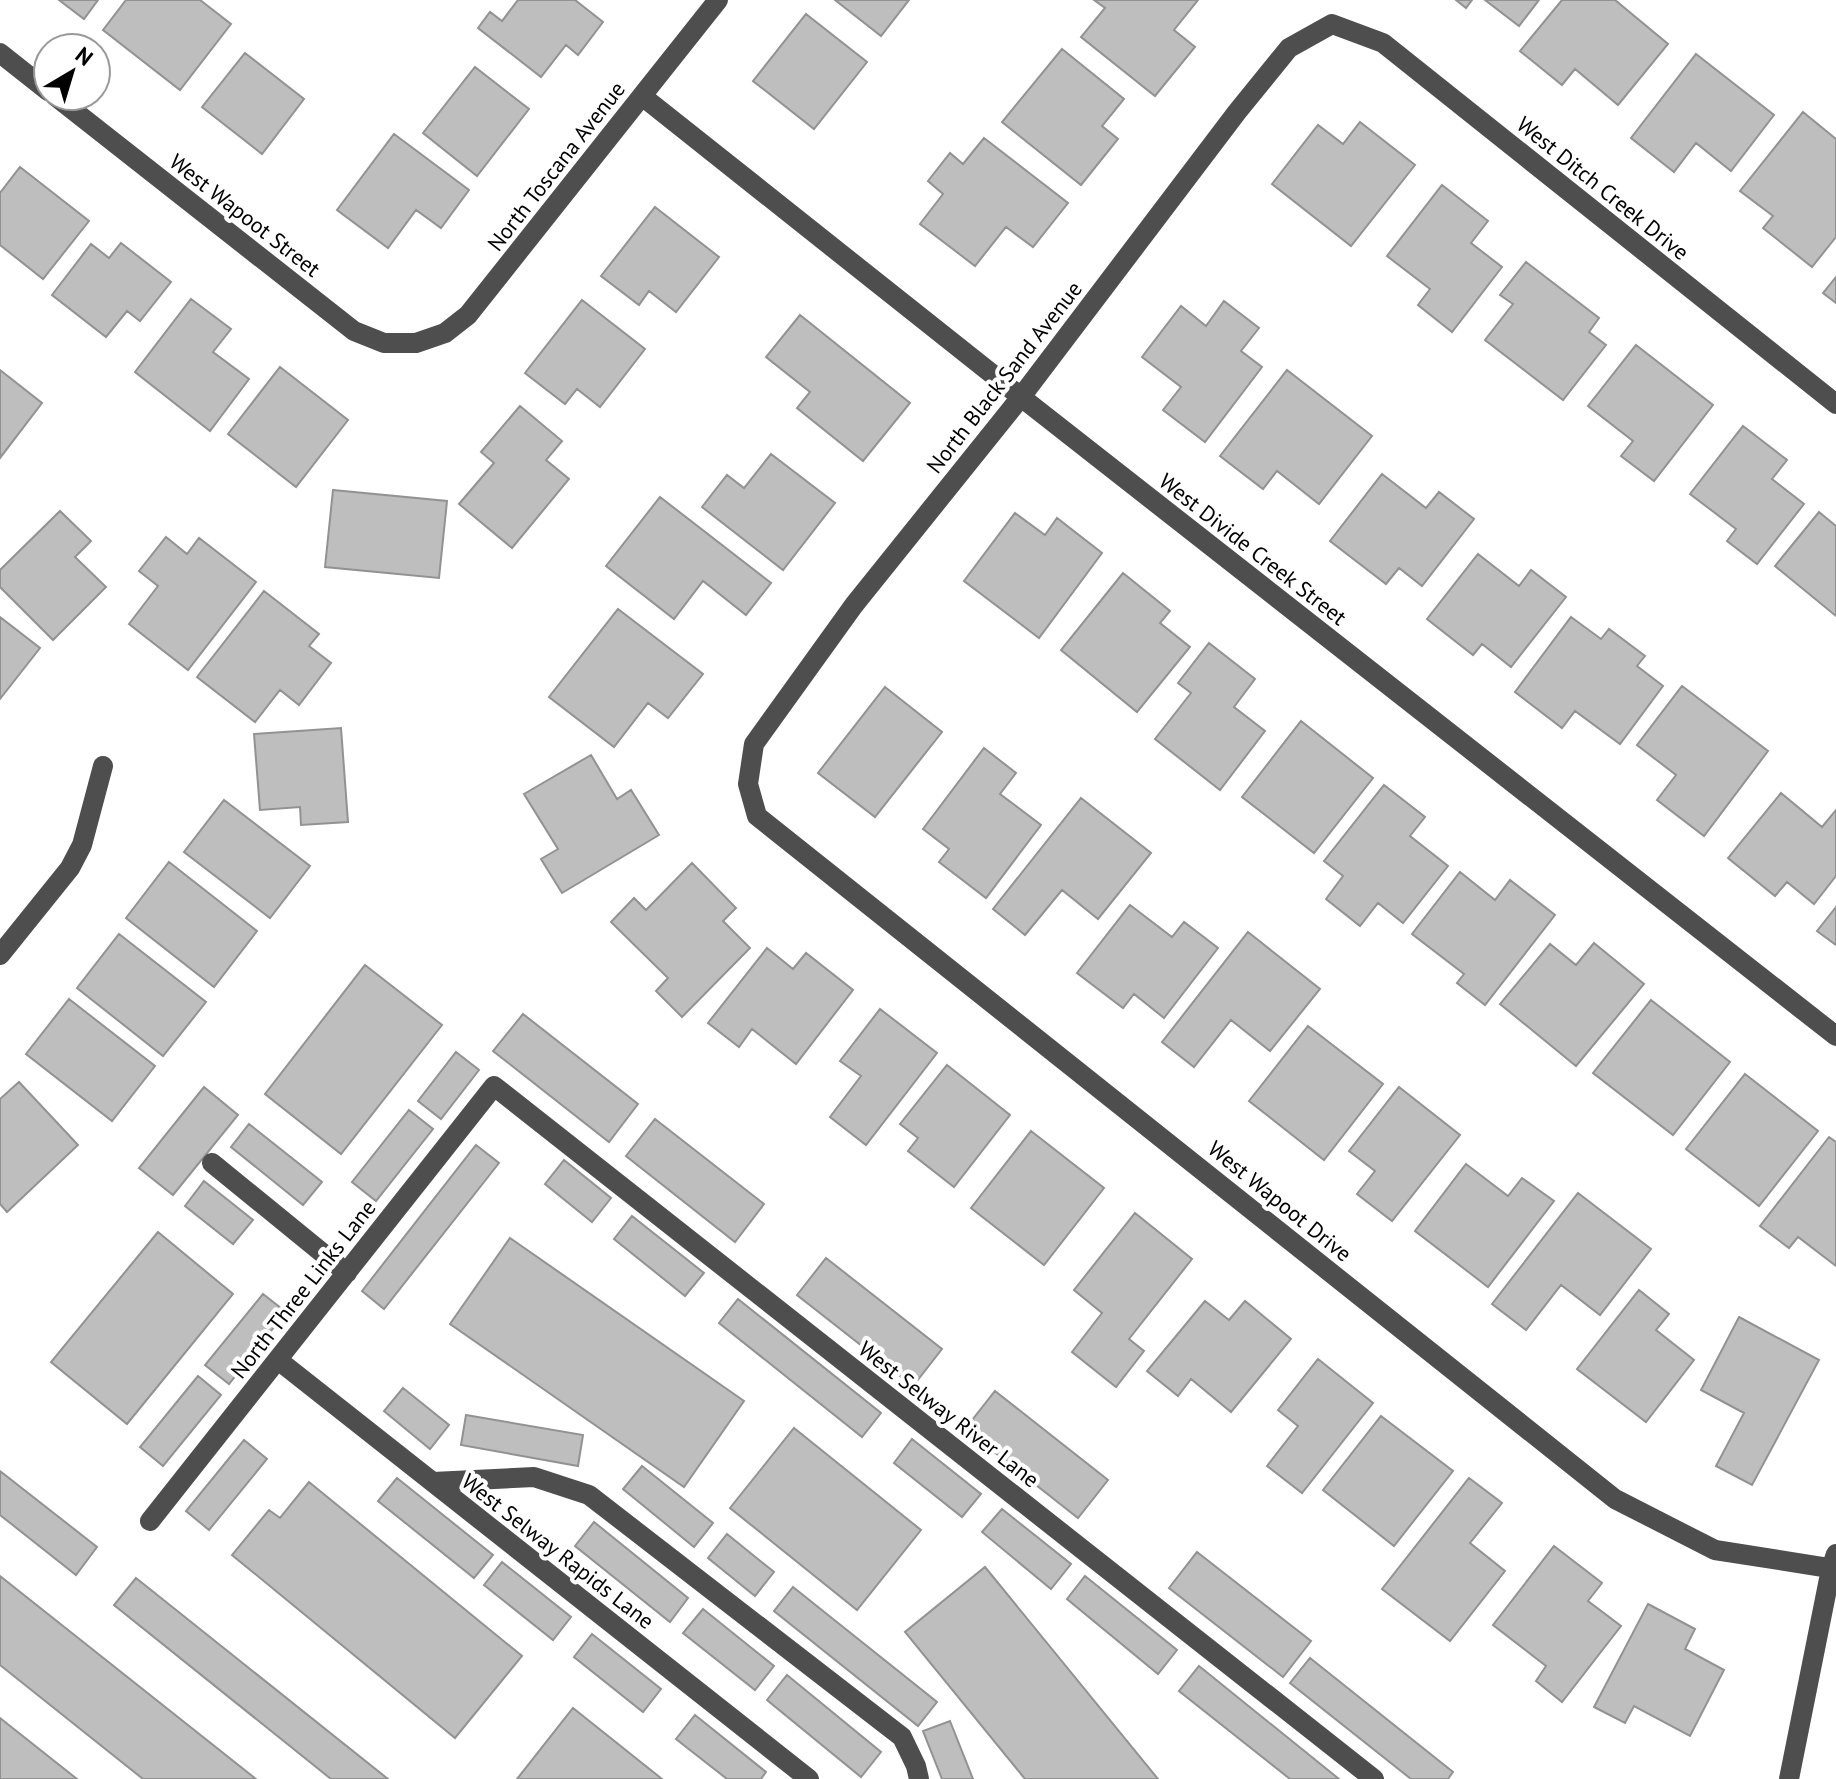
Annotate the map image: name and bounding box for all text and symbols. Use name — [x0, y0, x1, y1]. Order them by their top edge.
north arrow — [32, 32, 112, 112]
text: N — [70, 41, 99, 72]
street label: North Toscana Avenue — [481, 76, 631, 256]
street label: West Ditch Creek Drive — [1511, 110, 1695, 266]
street label: West Wapoot Street — [164, 147, 326, 283]
street label: North Black Sand Avenue — [920, 275, 1088, 479]
street label: West Divide Creek Street — [1154, 467, 1353, 631]
street label: West Wapoot Drive — [1202, 1134, 1358, 1268]
street label: North Three Links Lane — [225, 1194, 381, 1384]
street label: West Selway River Lane — [853, 1335, 1045, 1493]
street label: West Selway Rapids Lane — [456, 1467, 660, 1635]

